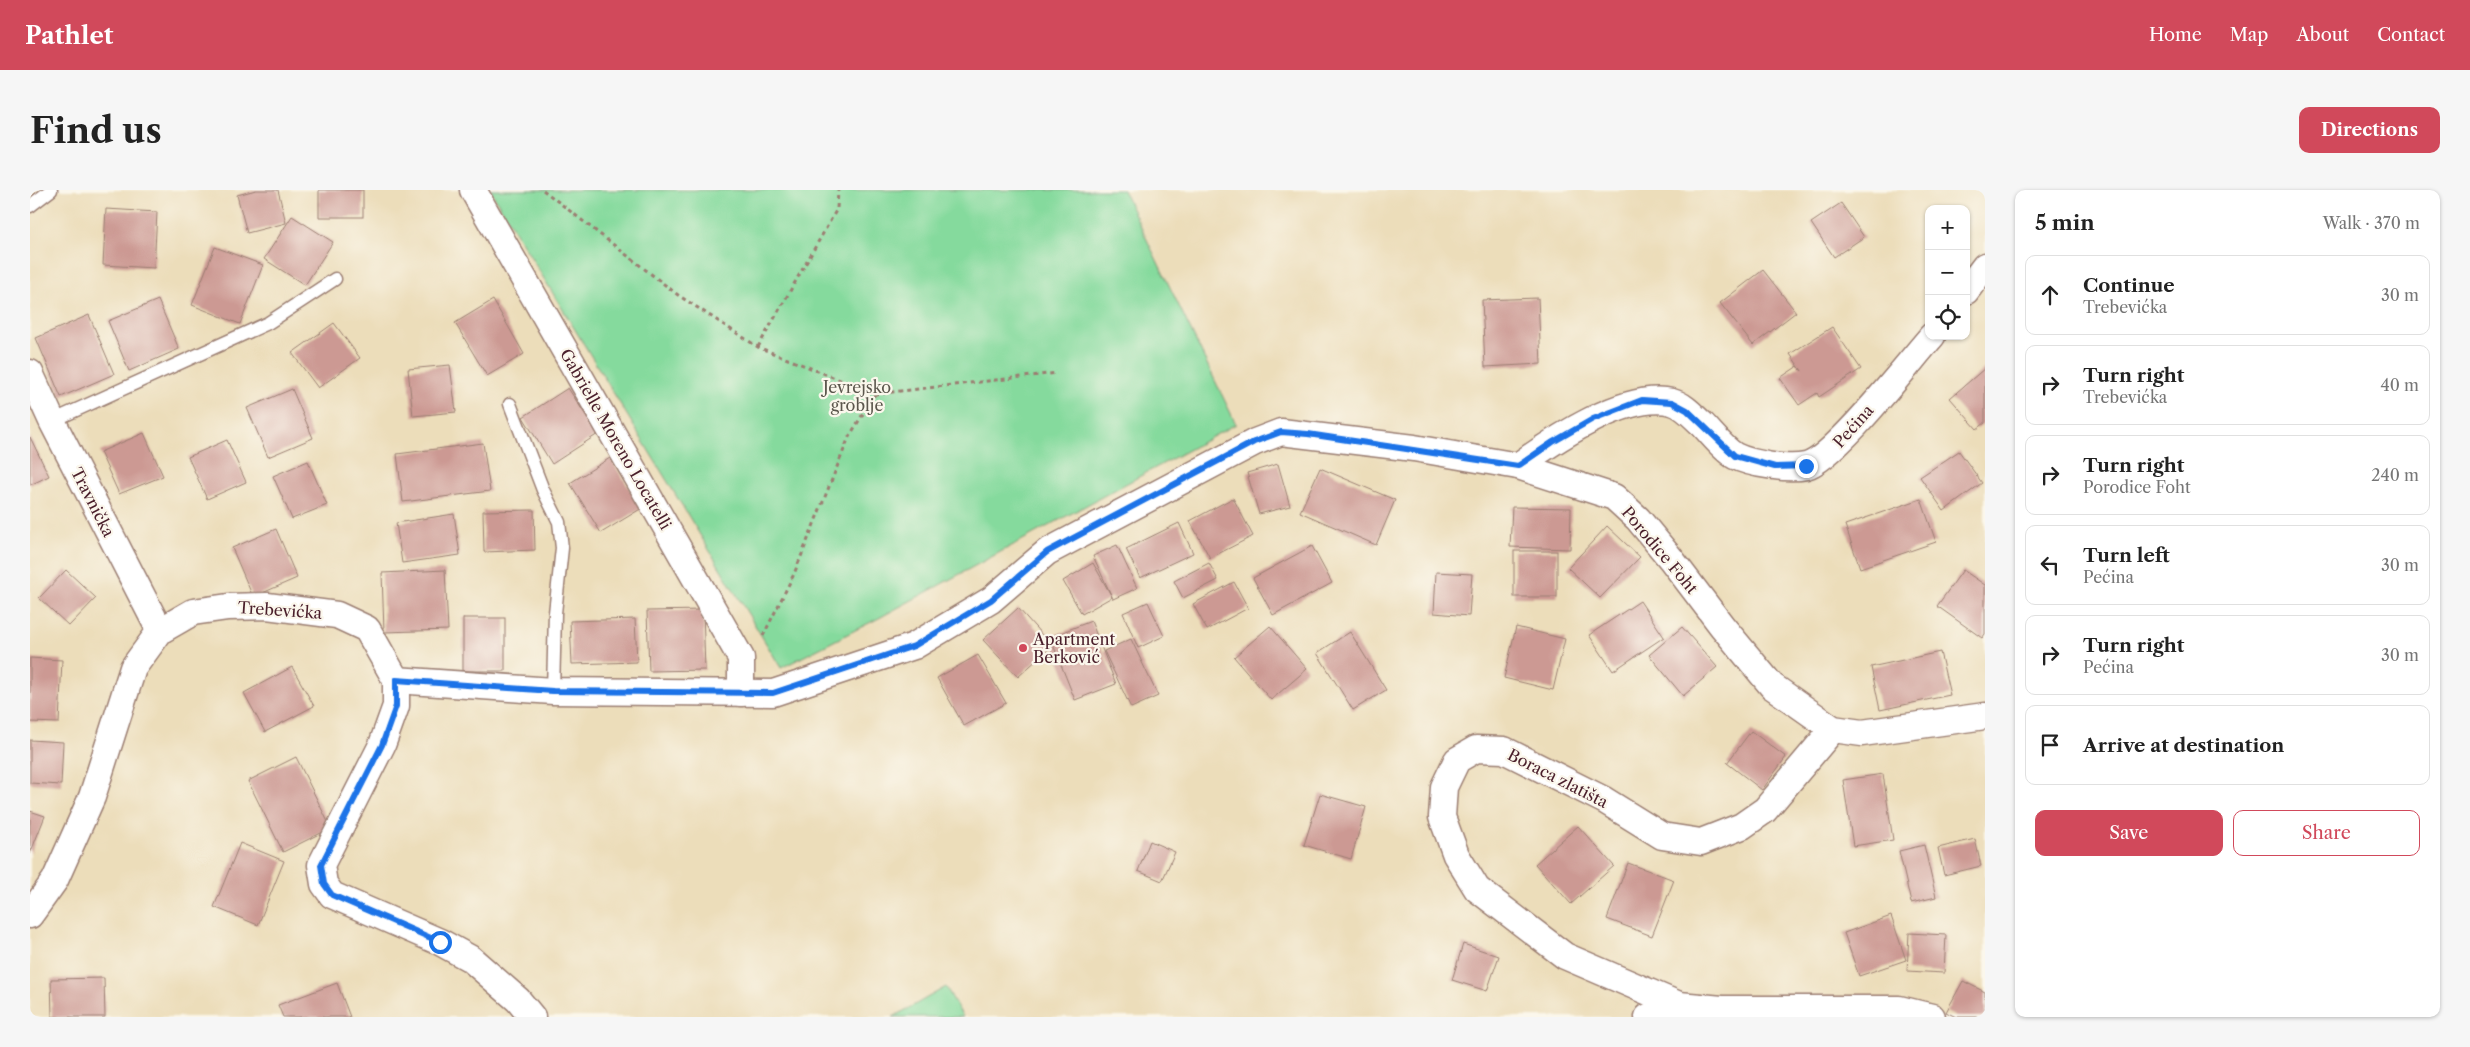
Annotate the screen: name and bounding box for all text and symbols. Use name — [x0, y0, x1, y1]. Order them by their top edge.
text: Pathlet — [25, 21, 113, 50]
text: Home — [2149, 24, 2202, 46]
text: Map — [2230, 24, 2268, 46]
text: About — [2296, 24, 2349, 46]
text: Contact — [2377, 24, 2445, 46]
button: Directions — [2299, 107, 2440, 153]
text: Find us — [30, 109, 162, 152]
map controls — [1925, 205, 1970, 340]
button: + — [1925, 205, 1970, 250]
text: 5 min — [2035, 210, 2095, 235]
text: Walk · 370 m — [2323, 213, 2420, 233]
button: − — [1925, 250, 1970, 295]
text: Continue — [2083, 274, 2175, 297]
icon: ahead — [2036, 281, 2064, 309]
text: 30 m — [2381, 285, 2419, 305]
button: locate — [1925, 295, 1970, 340]
text: Trebevićka — [2083, 297, 2167, 317]
street label: Gabrielle Moreno Locatelli — [556, 345, 676, 533]
text: Turn right — [2083, 364, 2184, 387]
icon: right — [2036, 371, 2064, 399]
text: 40 m — [2380, 375, 2419, 395]
park label: Jevrejsko groblje — [820, 377, 891, 415]
text: Trebevićka — [2083, 387, 2167, 407]
street label: Pećina — [1829, 400, 1878, 452]
text: Turn right — [2083, 454, 2184, 477]
route end — [1795, 455, 1818, 478]
icon: right — [2036, 461, 2064, 489]
street label: Travnička — [67, 464, 119, 541]
text: 240 m — [2371, 465, 2419, 485]
text: Porodice Foht — [2083, 477, 2191, 497]
street label: Porodice Foht — [1618, 502, 1703, 598]
text: Turn left — [2083, 544, 2170, 567]
icon: left — [2036, 551, 2064, 579]
text: 30 m — [2381, 555, 2419, 575]
text: Pećina — [2083, 567, 2134, 587]
street label: Trebevićka — [237, 597, 323, 623]
place label: Apartment Berković — [1032, 629, 1115, 667]
text: Turn right — [2083, 634, 2184, 657]
icon: right — [2036, 641, 2064, 669]
marker: Apartment Berković — [1017, 642, 1029, 654]
text: 30 m — [2381, 645, 2419, 665]
text: Pećina — [2083, 657, 2134, 677]
icon: arrive — [2036, 731, 2064, 759]
text: Arrive at destination — [2083, 734, 2284, 757]
street label: Boraca zlatišta — [1504, 744, 1612, 812]
button: Save — [2035, 810, 2223, 856]
button: Share — [2233, 810, 2420, 856]
route start — [429, 931, 452, 954]

